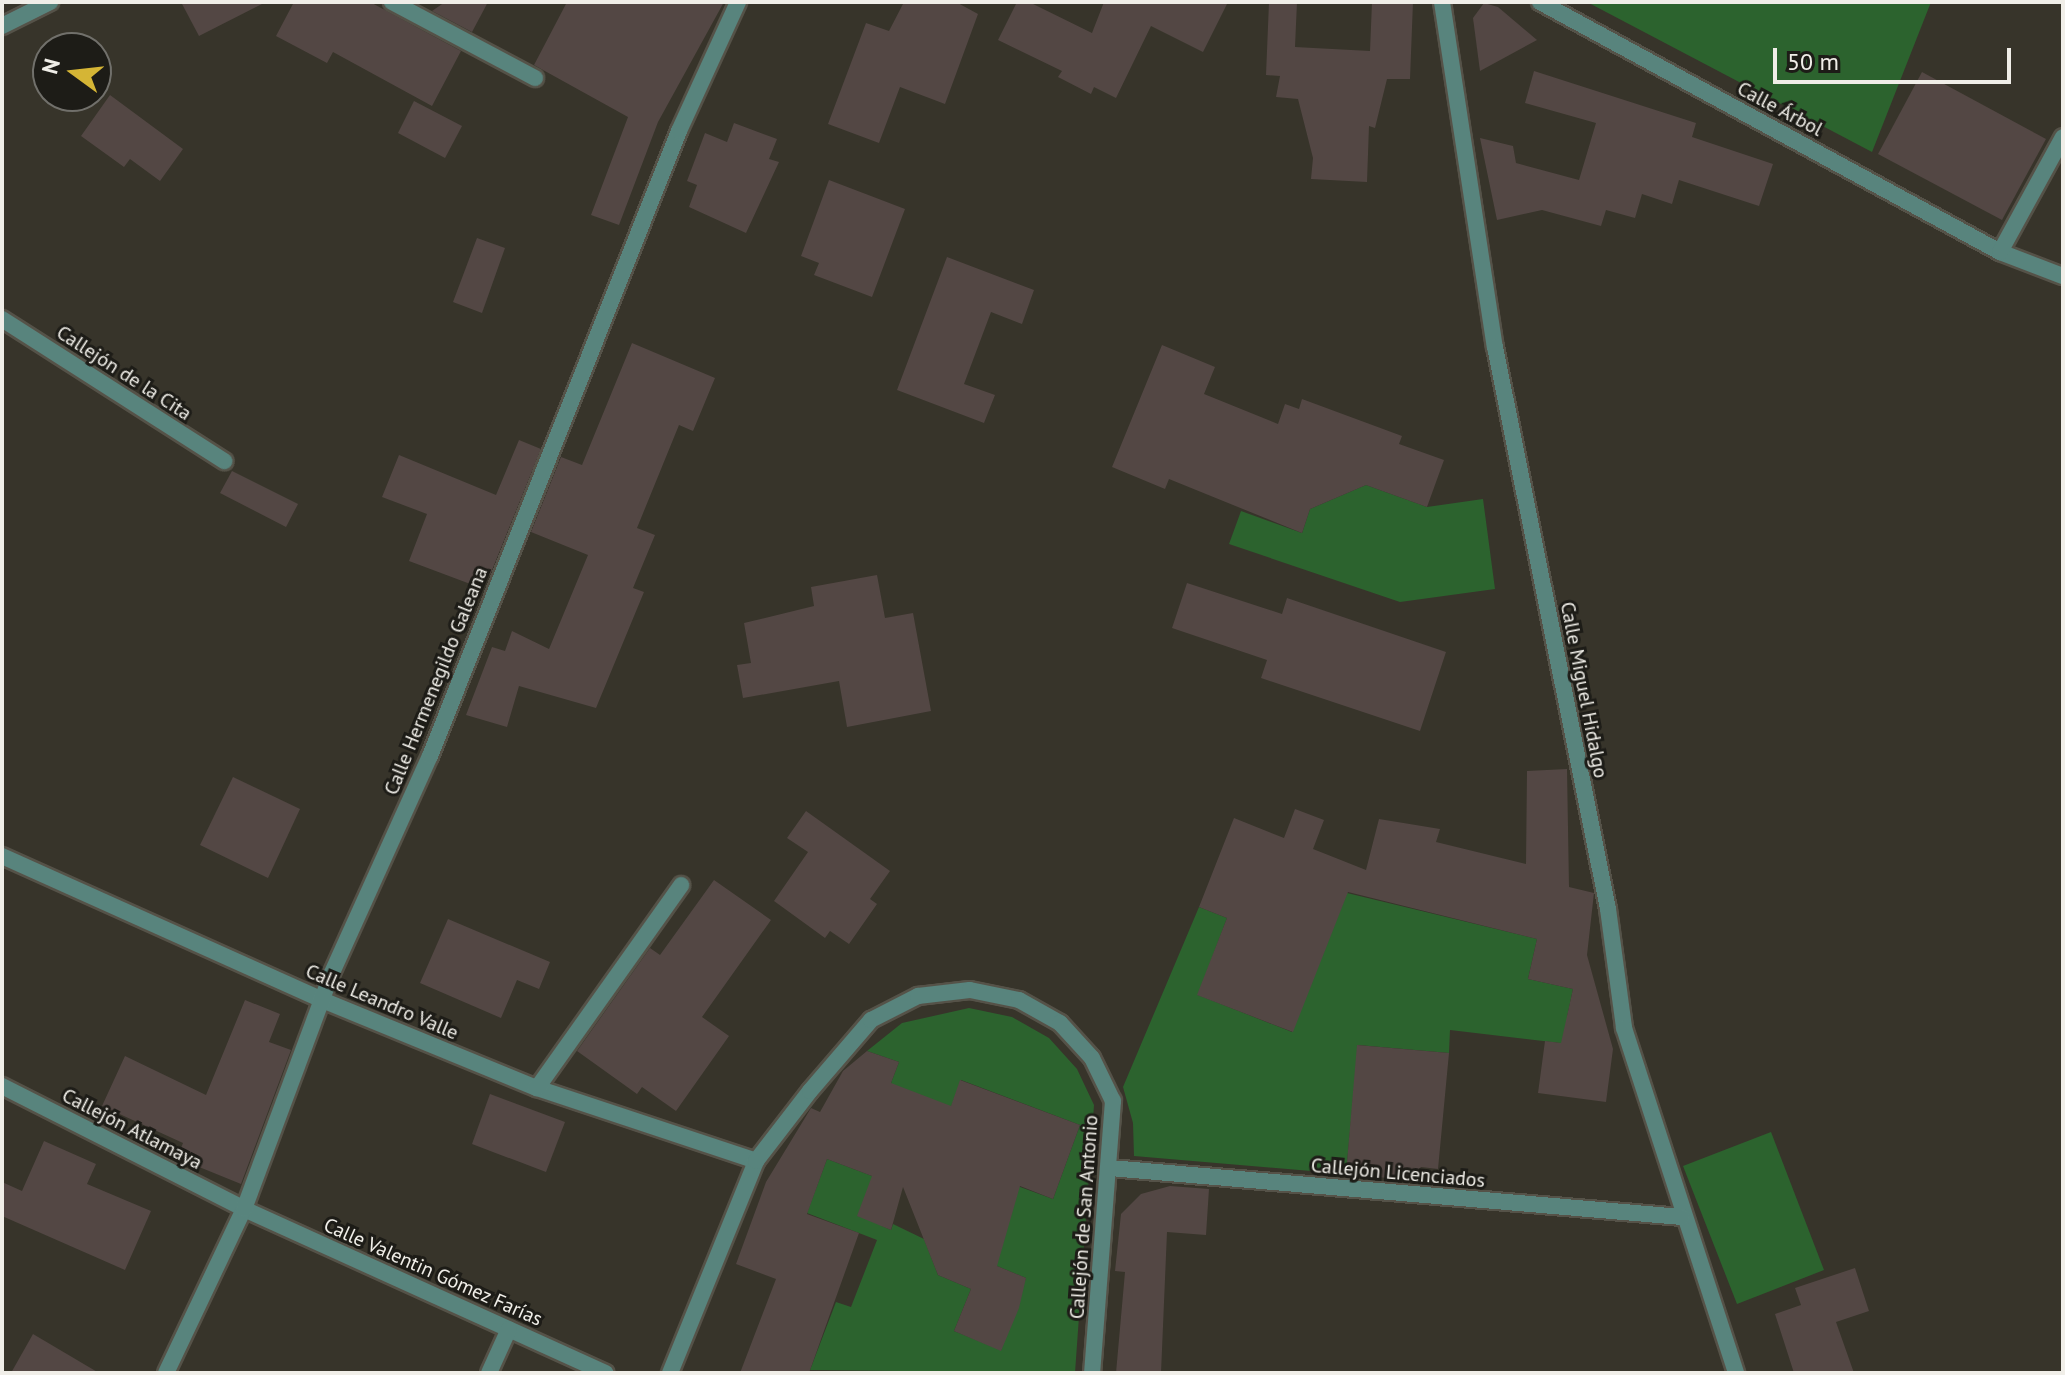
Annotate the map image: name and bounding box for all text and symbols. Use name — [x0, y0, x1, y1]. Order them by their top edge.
north arrow — [32, 32, 112, 112]
scale bar — [1777, 32, 2015, 82]
text: 50 m — [1787, 46, 1839, 77]
text: N — [35, 56, 66, 77]
street label: Calle Árbol — [1733, 76, 1827, 142]
street label: Callejón de la Cita — [52, 320, 196, 426]
street label: Calle Hermenegildo Galeana — [379, 564, 493, 798]
street label: Calle Miguel Hidalgo — [1555, 600, 1613, 780]
street label: Calle Leandro Valle — [302, 959, 462, 1045]
street label: Callejón Atlamaya — [58, 1083, 206, 1175]
street label: Callejón de San Antonio — [1065, 1114, 1103, 1320]
street label: Callejón Licenciados — [1310, 1153, 1486, 1193]
street label: Calle Valentin Gómez Farías — [319, 1213, 547, 1331]

